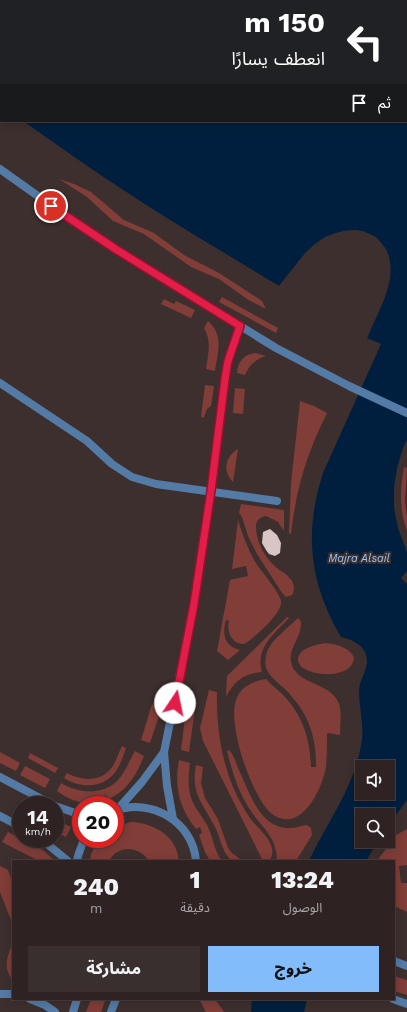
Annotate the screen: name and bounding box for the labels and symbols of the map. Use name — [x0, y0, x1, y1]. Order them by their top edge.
pin — [34, 189, 68, 223]
water label: Majra Alsail — [328, 552, 391, 565]
position arrow — [154, 682, 196, 724]
speed limit sign: 20 — [72, 796, 124, 848]

